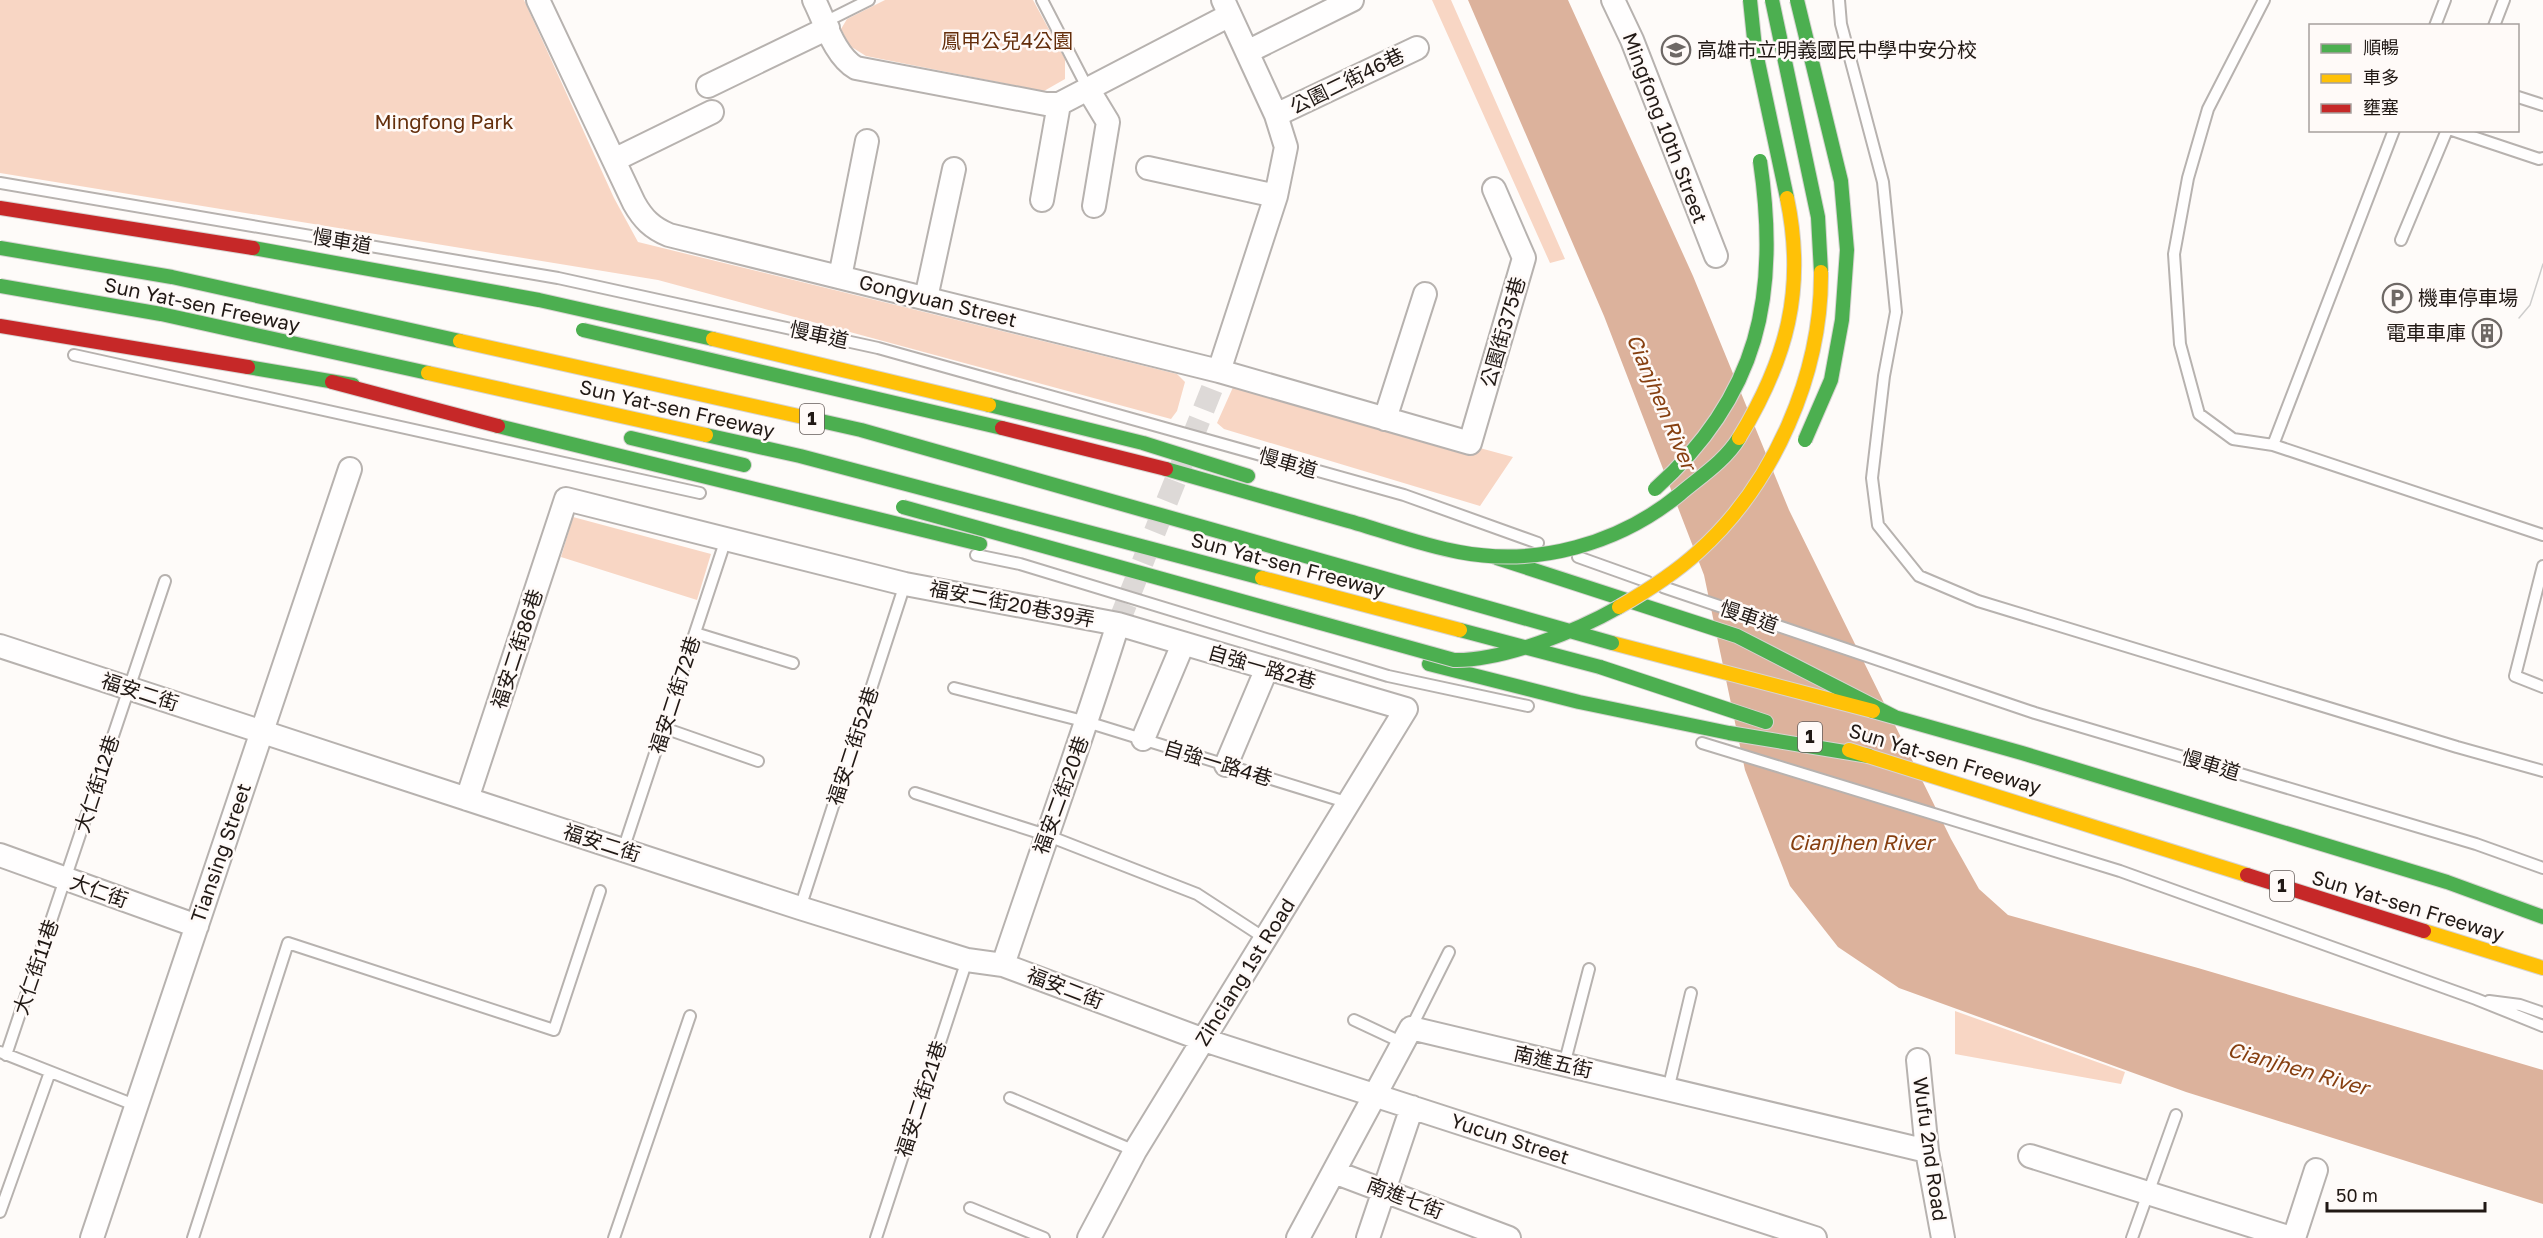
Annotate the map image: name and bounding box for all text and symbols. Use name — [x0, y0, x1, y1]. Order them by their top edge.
legend — [2309, 24, 2519, 132]
park label: 鳳甲公兒4公園 — [941, 28, 1073, 52]
street label: Mingfong 10th Street — [1618, 29, 1713, 226]
school or university icon: 高雄市立明義國民中學中安分校 — [1660, 34, 1692, 66]
text: 順暢 — [2363, 36, 2399, 58]
place label: 高雄市立明義國民中學中安分校 — [1697, 37, 1977, 61]
street label: 公園二街46巷 — [1285, 42, 1408, 118]
text: 車多 — [2363, 66, 2399, 88]
text: 壅塞 — [2363, 96, 2399, 118]
park label: Mingfong Park — [374, 109, 514, 133]
street label: 慢車道 — [311, 223, 374, 257]
street label: Gongyuan Street — [857, 269, 1020, 331]
street label: Sun Yat-sen Freeway — [102, 272, 302, 337]
street label: 公園街375巷 — [1475, 274, 1529, 390]
parking icon: 機車停車場 — [2381, 282, 2413, 314]
place label: 機車停車場 — [2418, 285, 2518, 309]
street label: 慢車道 — [787, 316, 851, 352]
building icon: 電車車庫 — [2471, 317, 2503, 349]
place label: 電車車庫 — [2386, 320, 2466, 344]
water label: Cianjhen River — [1622, 330, 1703, 476]
street label: Sun Yat-sen Freeway — [577, 374, 777, 442]
road number: 1 — [800, 404, 824, 434]
street label: 慢車道 — [1256, 442, 1320, 482]
street label: Sun Yat-sen Freeway — [1189, 527, 1388, 601]
street label: 福安二街20巷39弄 — [928, 575, 1097, 631]
street label: 福安二街86巷 — [485, 586, 547, 712]
street label: 慢車道 — [1717, 595, 1782, 637]
street label: 福安二街72巷 — [644, 633, 704, 757]
street label: 自強一路2巷 — [1205, 639, 1319, 693]
street label: 福安二街 — [99, 667, 182, 715]
street label: 福安二街52巷 — [822, 683, 882, 808]
street label: Sun Yat-sen Freeway — [1846, 717, 2044, 799]
road number: 1 — [1798, 722, 1822, 752]
street label: 大仁街12巷 — [69, 732, 123, 836]
street label: 福安二街20巷 — [1028, 732, 1093, 857]
street label: 自強一路4巷 — [1161, 734, 1275, 790]
street label: 慢車道 — [2179, 744, 2243, 784]
street label: Tiansing Street — [185, 780, 255, 926]
street label: 福安二街 — [561, 818, 644, 866]
water label: Cianjhen River — [1788, 829, 1936, 855]
street label: Sun Yat-sen Freeway — [2309, 864, 2507, 946]
street label: 大仁街 — [67, 869, 132, 912]
road number: 1 — [2270, 871, 2294, 901]
street label: Zihciang 1st Road — [1189, 893, 1299, 1050]
street label: 大仁街11巷 — [8, 916, 63, 1018]
street label: 福安二街 — [1024, 962, 1107, 1013]
water label: Cianjhen River — [2225, 1036, 2374, 1101]
street label: 福安二街21巷 — [890, 1037, 950, 1160]
street label: 南進五街 — [1512, 1040, 1595, 1082]
street label: Wufu 2nd Road — [1909, 1075, 1953, 1223]
street label: Yucun Street — [1448, 1108, 1573, 1168]
street label: 南進七街 — [1364, 1172, 1447, 1223]
scale bar — [2327, 1175, 2484, 1213]
text: 50 m — [2336, 1184, 2378, 1206]

